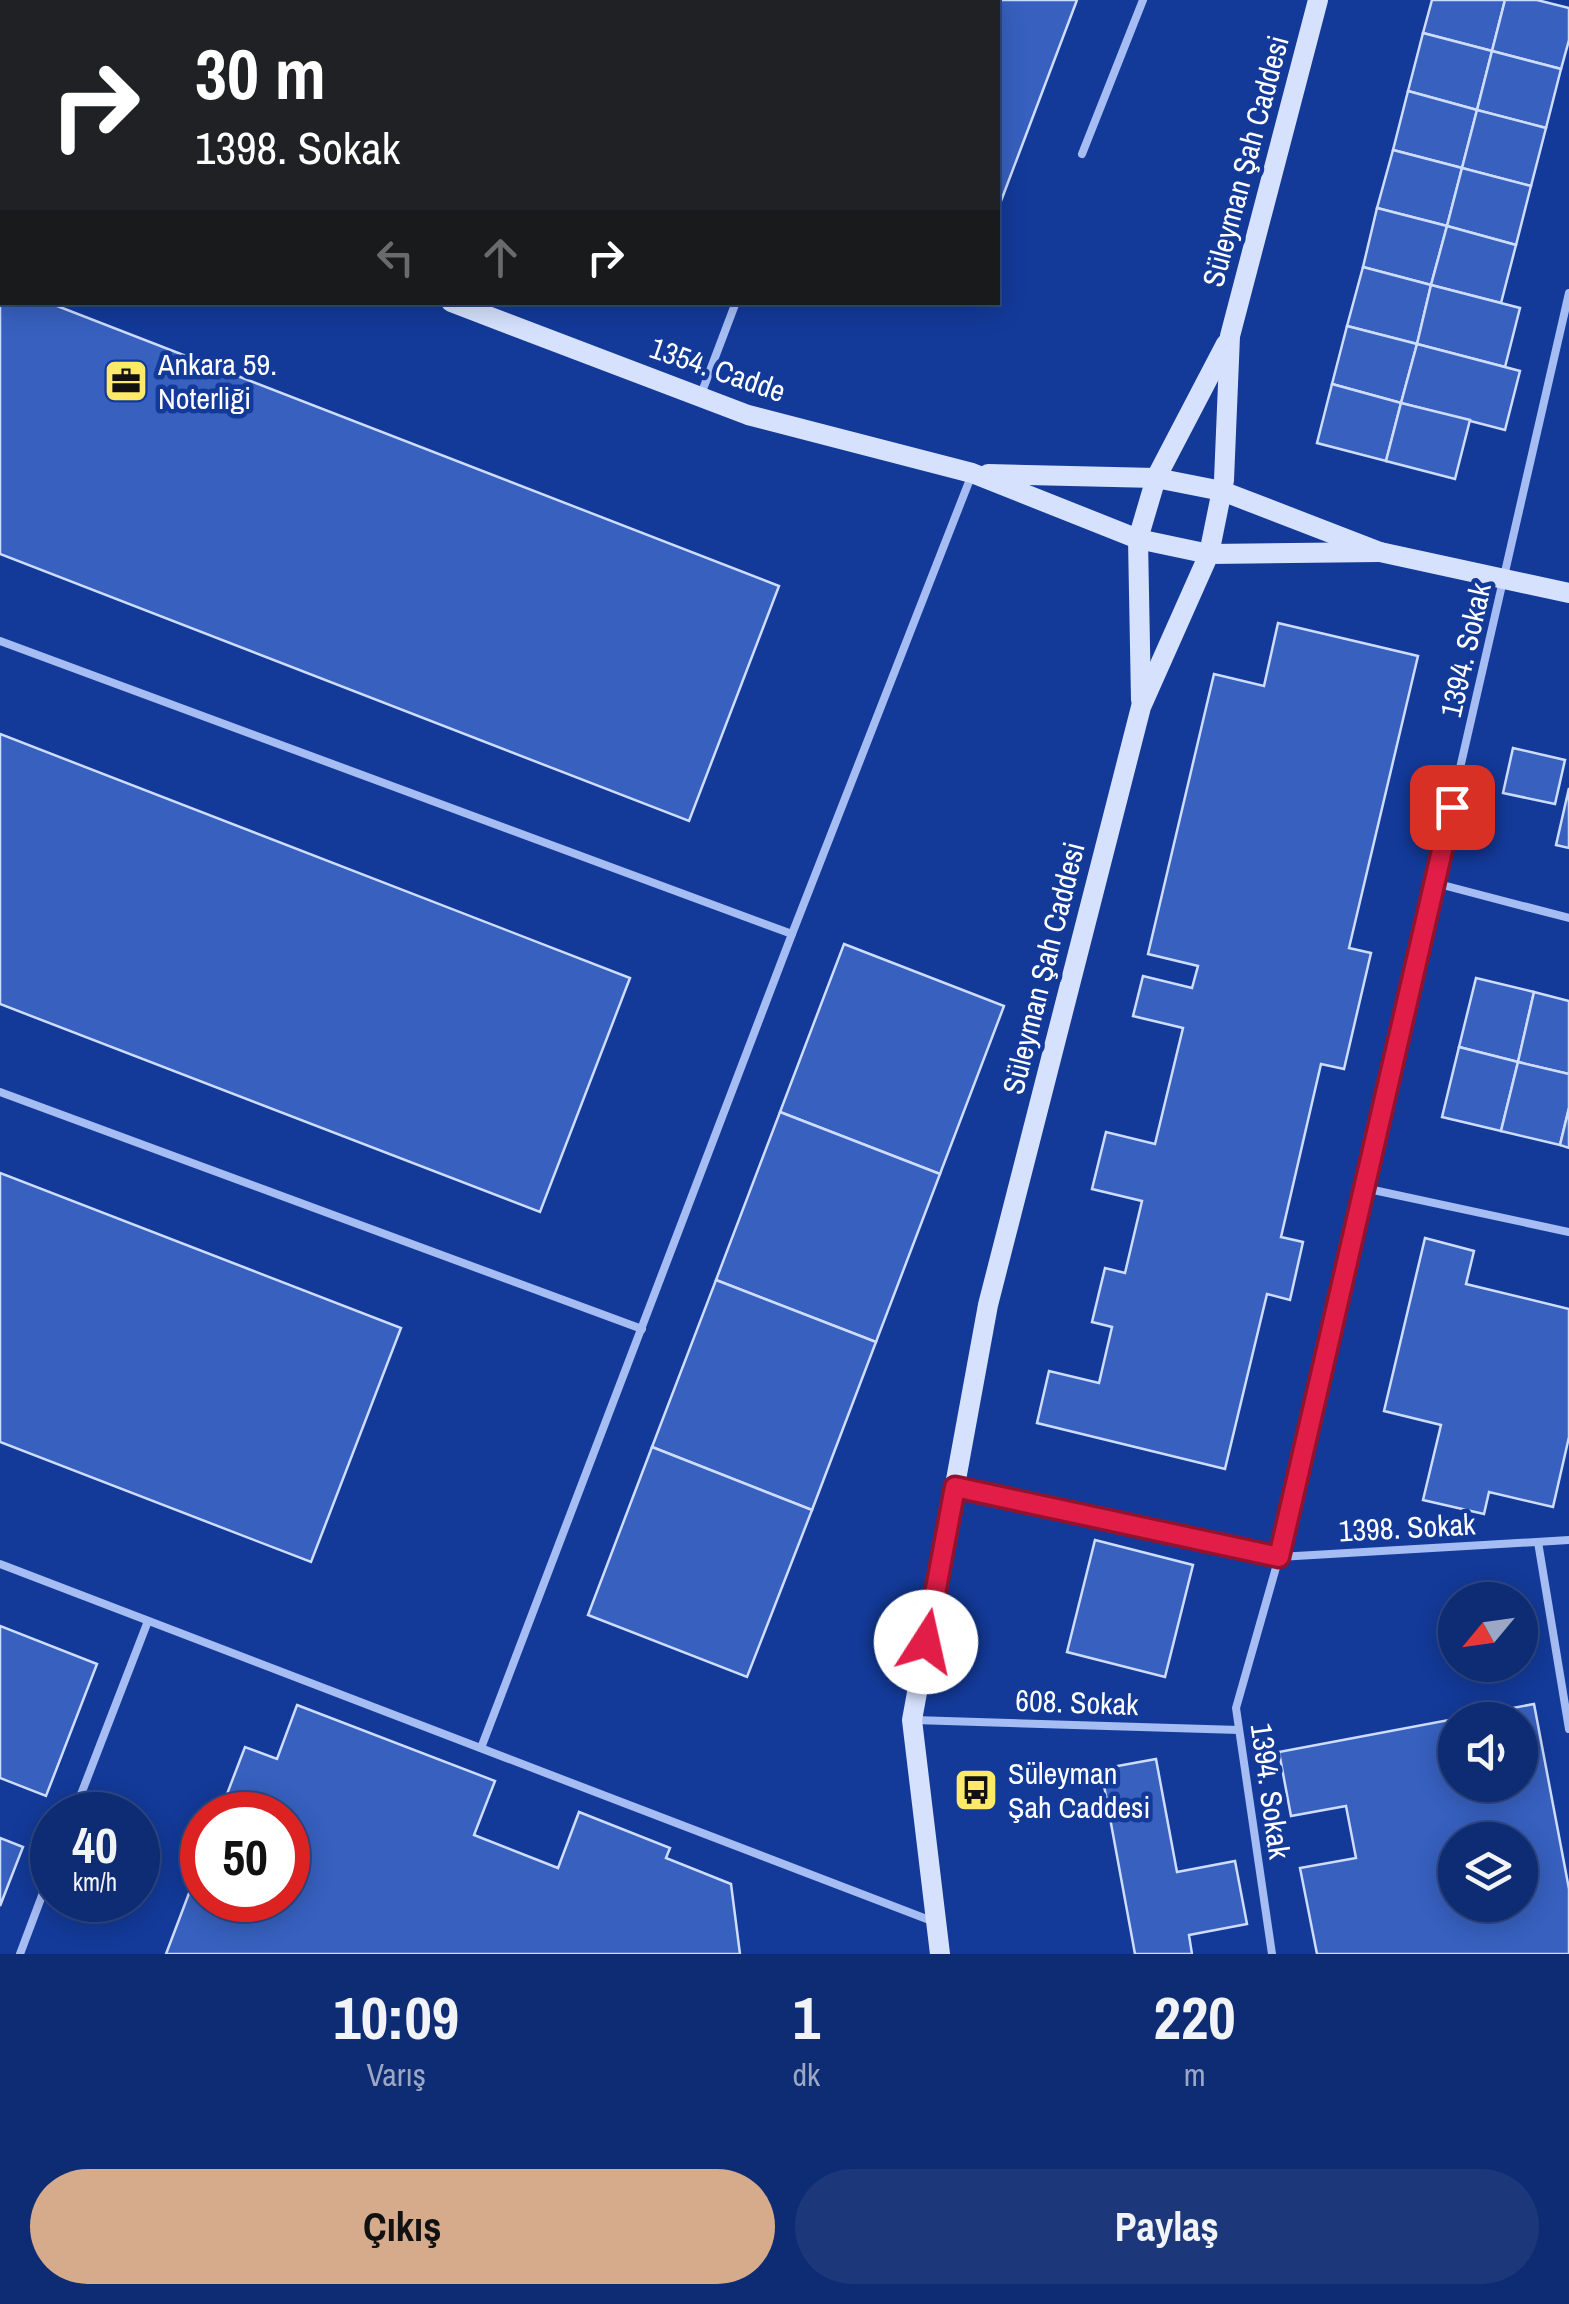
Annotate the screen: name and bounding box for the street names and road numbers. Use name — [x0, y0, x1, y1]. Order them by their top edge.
street label: Süleyman Şah Caddesi — [1192, 31, 1298, 291]
street label: 1354. Cadde — [645, 327, 791, 411]
street label: 1394. Sokak — [1430, 578, 1500, 721]
street label: Süleyman Şah Caddesi — [992, 838, 1094, 1098]
street label: 1398. Sokak — [1338, 1503, 1477, 1551]
street label: 608. Sokak — [1015, 1680, 1140, 1724]
street label: 1394. Sokak — [1242, 1720, 1300, 1862]

